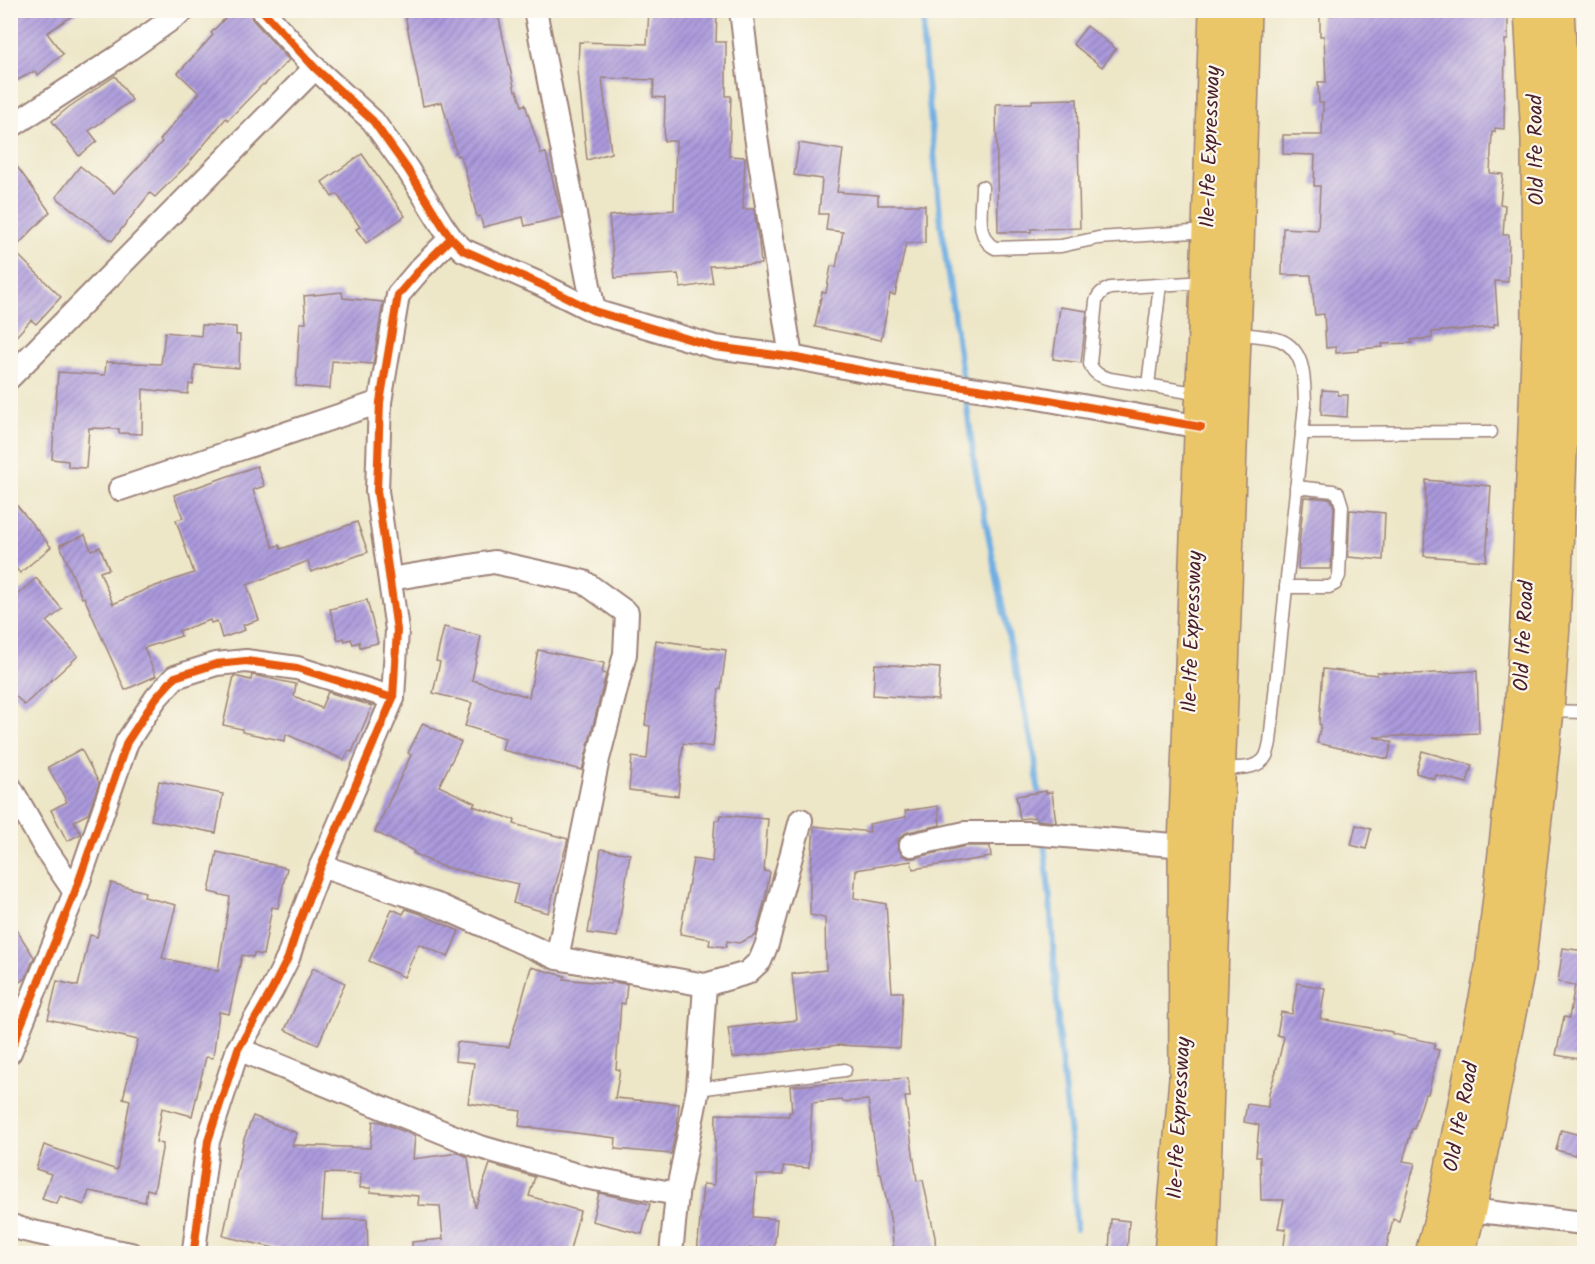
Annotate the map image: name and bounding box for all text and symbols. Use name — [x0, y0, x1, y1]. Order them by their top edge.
street label: Ile-Ife Expressway — [1192, 65, 1230, 229]
street label: Old Ife Road — [1520, 94, 1554, 206]
street label: Ile-Ife Expressway — [1174, 550, 1212, 714]
street label: Old Ife Road — [1506, 579, 1544, 692]
street label: Ile-Ife Expressway — [1159, 1036, 1201, 1200]
street label: Old Ife Road — [1435, 1059, 1489, 1175]

